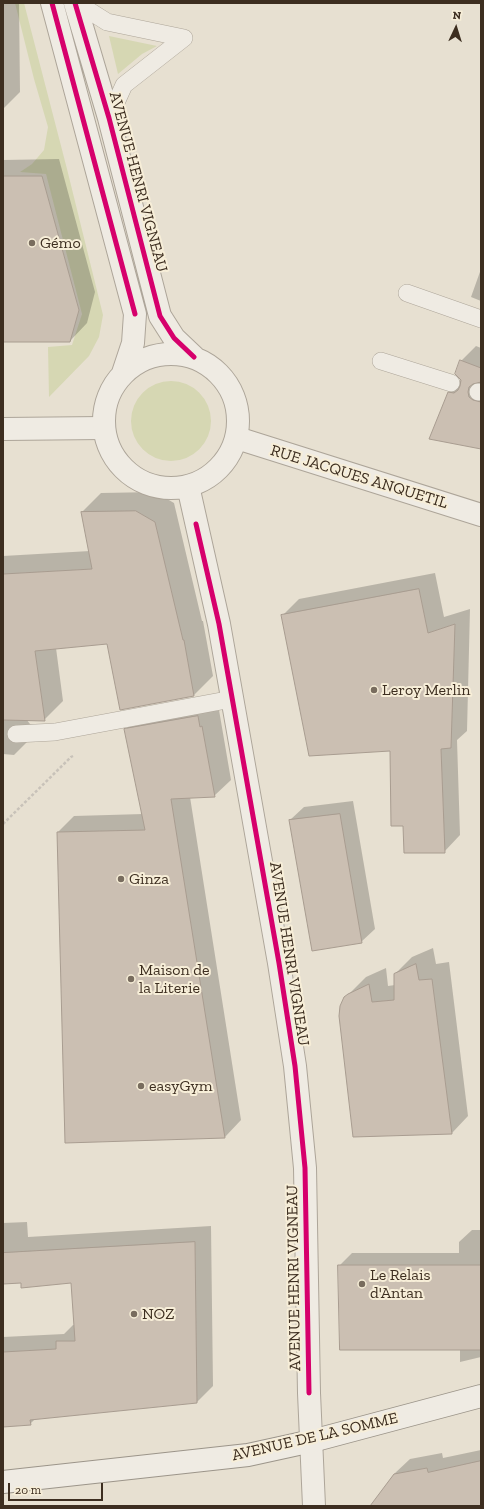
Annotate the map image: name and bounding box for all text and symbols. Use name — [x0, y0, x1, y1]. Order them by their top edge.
north arrow — [436, 8, 476, 48]
text: N — [452, 9, 462, 22]
street label: AVENUE HENRI VIGNEAU — [105, 90, 171, 274]
place label: Gémo — [40, 233, 81, 253]
marker: Gémo — [27, 238, 37, 248]
street label: RUE JACQUES ANQUETIL — [268, 441, 450, 513]
place label: Leroy Merlin — [382, 680, 471, 700]
marker: Leroy Merlin — [369, 685, 379, 695]
street label: AVENUE HENRI VIGNEAU — [265, 861, 313, 1047]
place label: Ginza — [129, 869, 169, 889]
marker: Ginza — [116, 874, 126, 884]
place label: Maison de la Literie — [139, 960, 209, 998]
marker: Maison de la Literie — [126, 974, 136, 984]
place label: easyGym — [149, 1076, 212, 1096]
marker: easyGym — [136, 1081, 146, 1091]
street label: AVENUE HENRI VIGNEAU — [283, 1185, 305, 1371]
place label: Le Relais d'Antan — [370, 1265, 431, 1303]
marker: Le Relais d'Antan — [357, 1279, 367, 1289]
place label: NOZ — [142, 1304, 174, 1324]
marker: NOZ — [129, 1309, 139, 1319]
street label: AVENUE DE LA SOMME — [230, 1409, 400, 1465]
scale bar — [10, 1475, 105, 1501]
text: 20 m — [15, 1483, 41, 1497]

